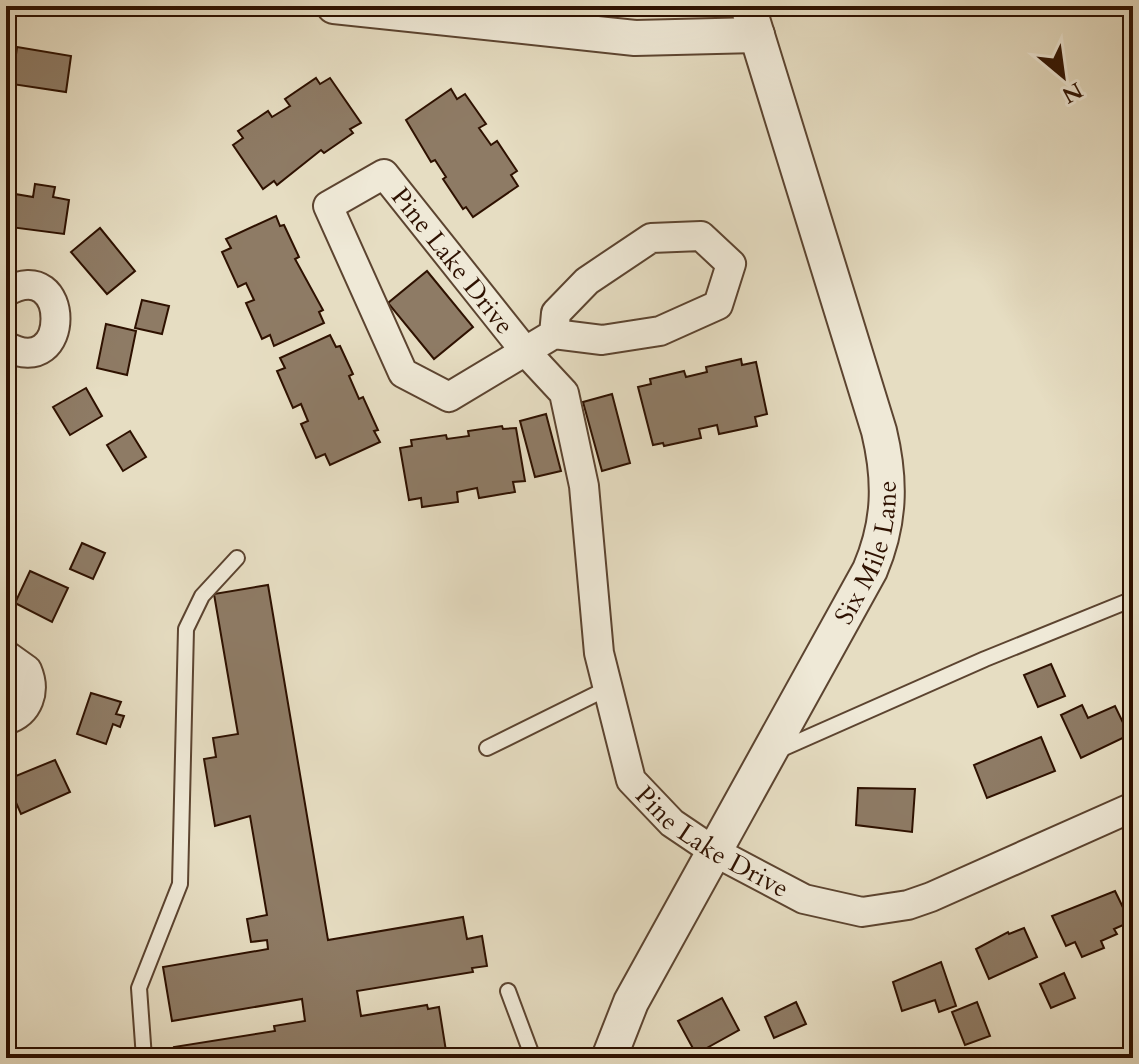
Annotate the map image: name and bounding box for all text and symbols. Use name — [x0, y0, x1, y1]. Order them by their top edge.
north arrow — [1023, 36, 1103, 116]
text: N — [1057, 75, 1088, 110]
street label: Pine Lake Drive — [383, 180, 522, 342]
street label: Six Mile Lane — [826, 480, 905, 631]
street label: Pine Lake Drive — [628, 778, 795, 906]

